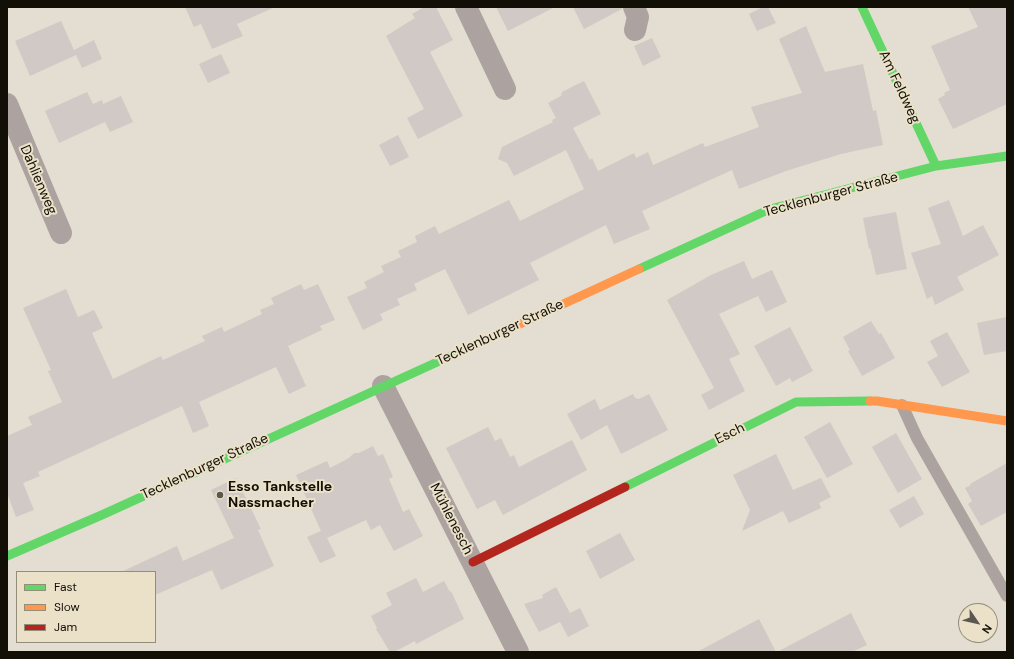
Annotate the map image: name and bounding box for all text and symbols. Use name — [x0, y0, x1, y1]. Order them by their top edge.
street label: Am Feldweg — [875, 48, 923, 126]
street label: Dahlienweg — [16, 143, 60, 217]
street label: Tecklenburger Straße — [762, 169, 900, 221]
street label: Tecklenburger Straße — [434, 296, 566, 370]
street label: Esch — [712, 420, 748, 448]
street label: Tecklenburger Straße — [139, 430, 271, 504]
place label: Esso Tankstelle Nassmacher — [228, 479, 332, 512]
street label: Mühlenesch — [426, 480, 476, 558]
marker: Esso Tankstelle Nassmacher — [215, 490, 225, 500]
legend — [16, 571, 156, 643]
text: Fast — [54, 579, 77, 595]
text: Slow — [54, 599, 80, 615]
north arrow — [958, 603, 998, 643]
text: Jam — [54, 619, 77, 635]
text: N — [979, 622, 995, 636]

